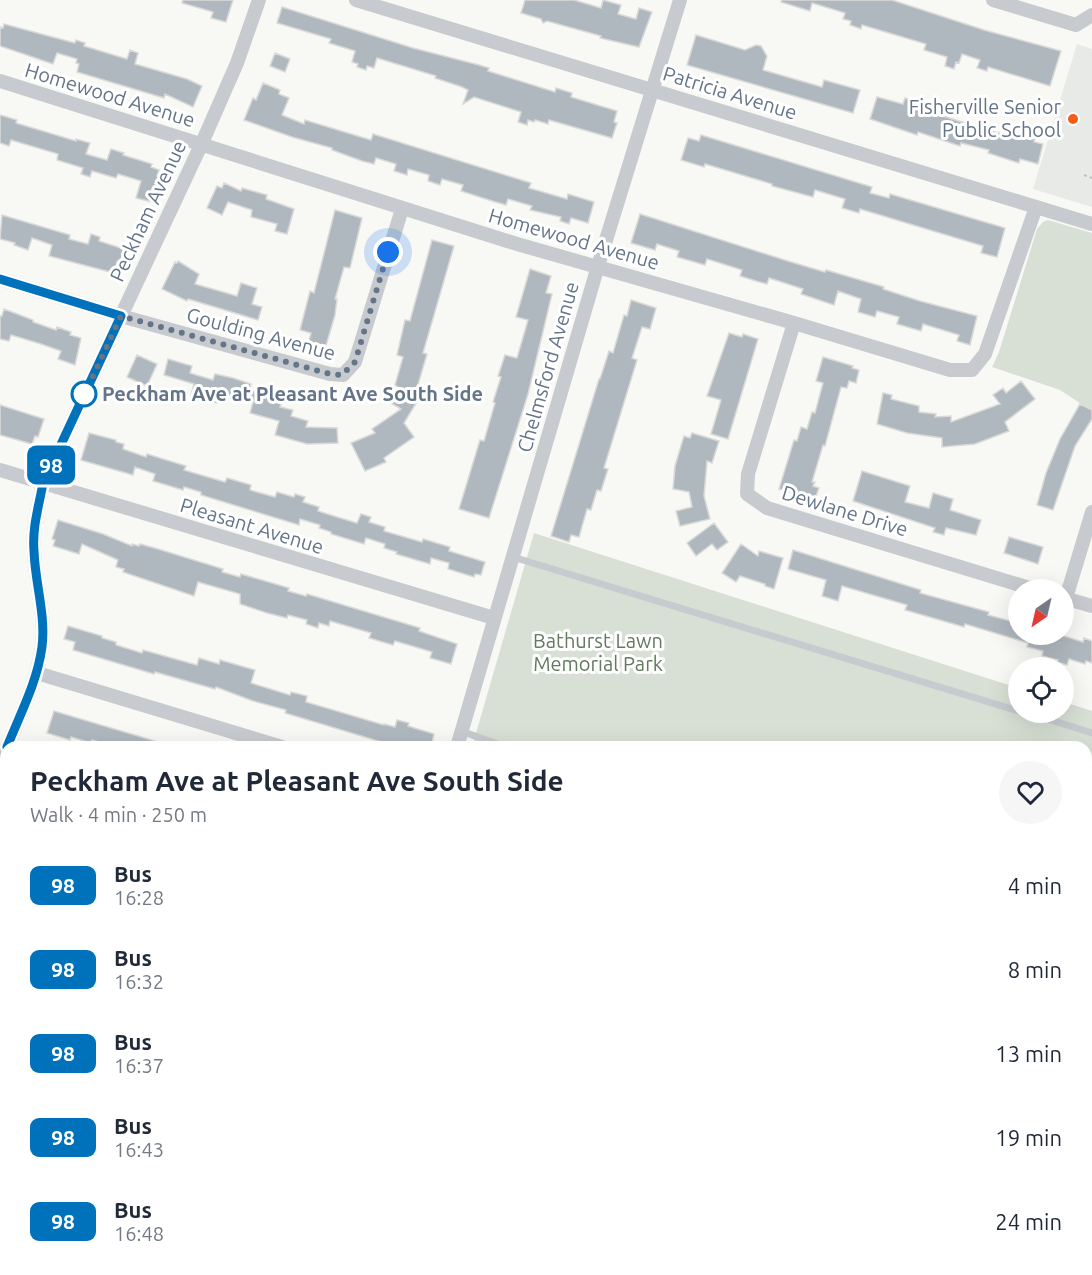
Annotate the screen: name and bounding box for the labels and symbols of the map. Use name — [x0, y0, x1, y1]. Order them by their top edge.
street label: Homewood Avenue — [22, 58, 198, 131]
street label: Patricia Avenue — [660, 61, 800, 124]
place label: Fisherville Senior Public School — [909, 95, 1061, 141]
marker: Fisherville Senior Public School — [1066, 112, 1080, 126]
street label: Peckham Avenue — [105, 137, 190, 285]
street label: Homewood Avenue — [486, 203, 662, 274]
your location — [373, 237, 403, 267]
street label: Chelmsford Avenue — [512, 279, 583, 455]
street label: Goulding Avenue — [184, 303, 338, 364]
marker: Peckham Ave at Pleasant Ave South Side — [71, 381, 97, 407]
place label: Peckham Ave at Pleasant Ave South Side — [102, 382, 483, 405]
line badge: 98 — [24, 446, 78, 484]
street label: Dewlane Drive — [779, 480, 911, 541]
street label: Pleasant Avenue — [178, 493, 327, 558]
north arrow — [1008, 579, 1074, 645]
park label: Bathurst Lawn Memorial Park — [533, 629, 663, 675]

